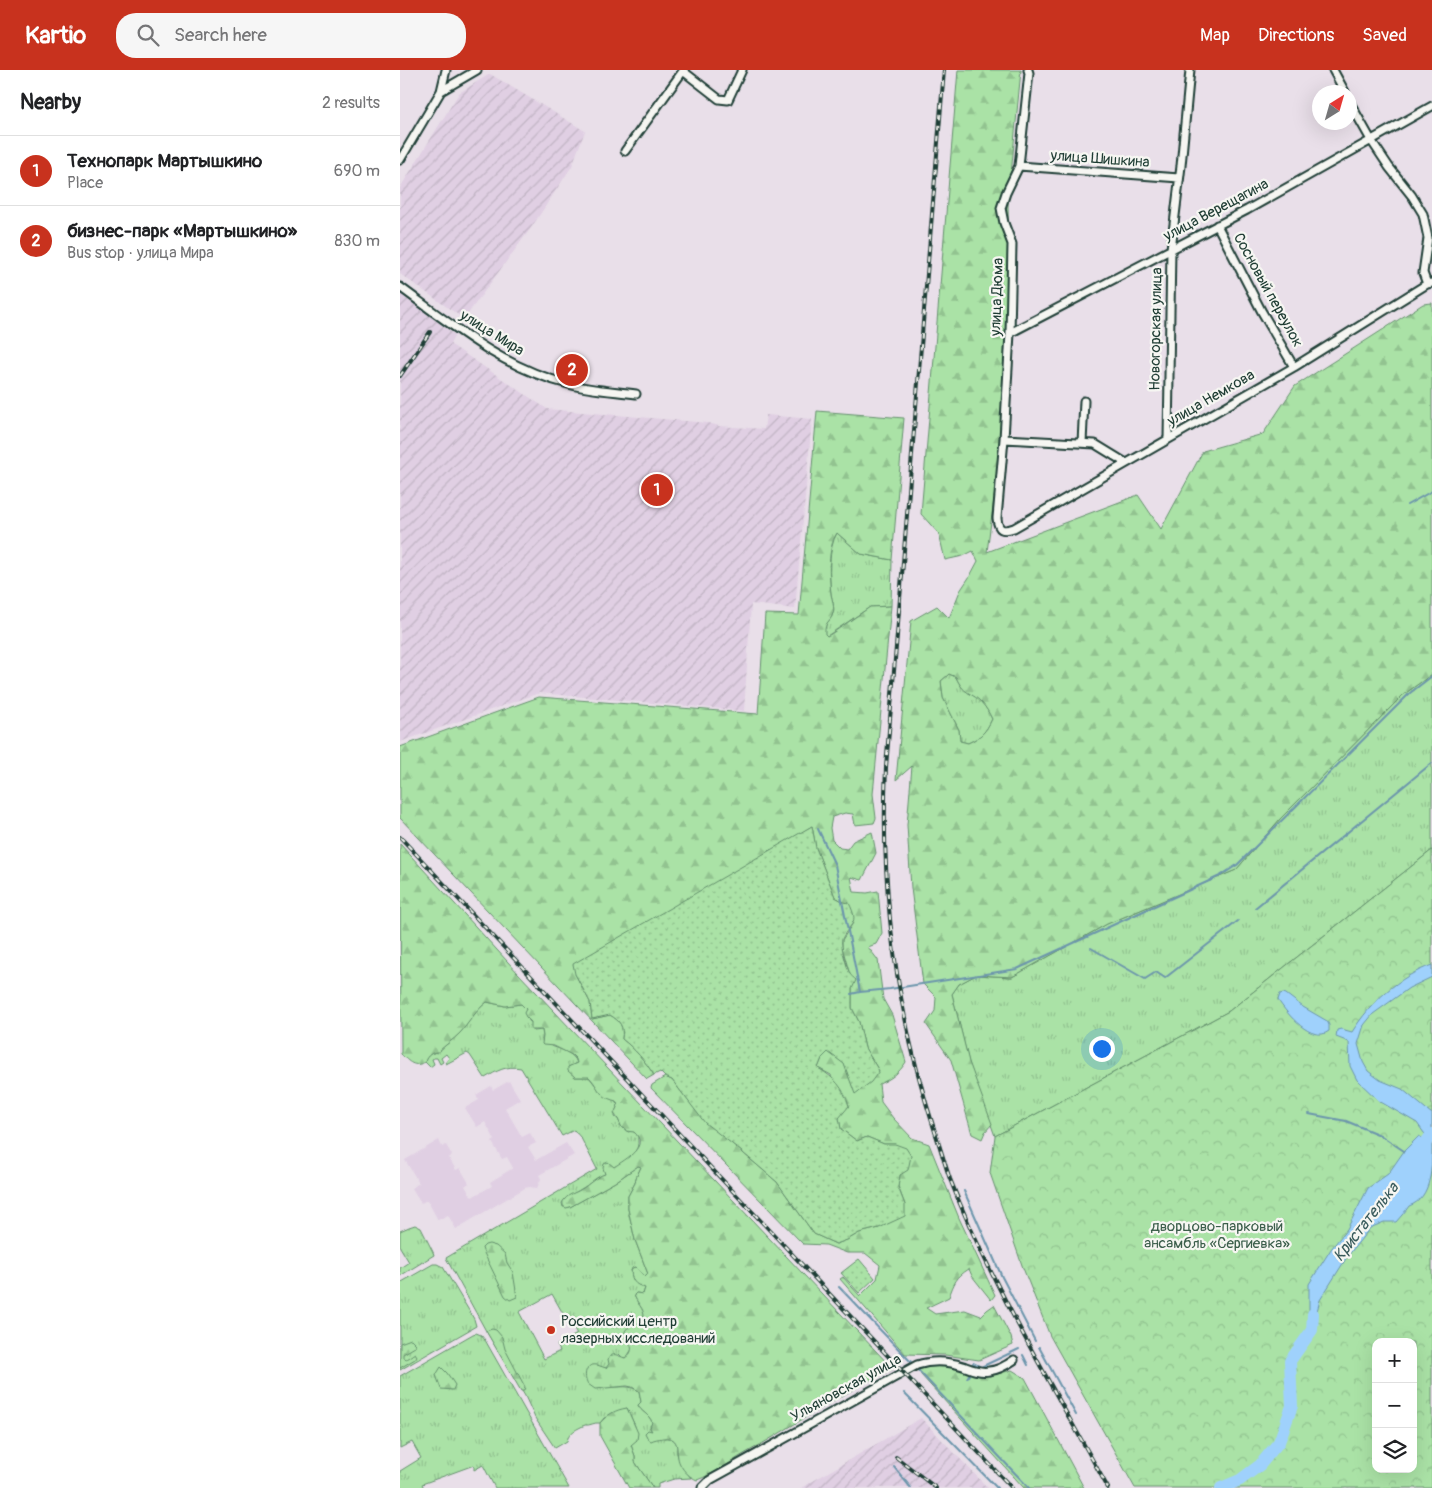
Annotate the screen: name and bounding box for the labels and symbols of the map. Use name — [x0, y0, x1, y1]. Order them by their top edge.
north arrow — [1312, 85, 1357, 130]
street label: улица Шишкина — [1049, 146, 1150, 172]
street label: улица Верещагина — [1159, 174, 1272, 246]
street label: Сосновый переулок — [1229, 230, 1307, 351]
street label: улица Дюма — [986, 258, 1008, 337]
street label: Новогорская улица — [1145, 267, 1167, 391]
street label: улица Мира — [456, 305, 528, 360]
pin: 2 — [556, 351, 588, 389]
street label: улица Немкова — [1163, 365, 1258, 431]
pin: 1 — [641, 471, 673, 509]
your location — [1089, 1036, 1115, 1062]
water label: Кристателька — [1329, 1177, 1404, 1265]
park label: дворцово-парковый ансамбль «Сергиевка» — [1144, 1217, 1290, 1253]
place label: Российский центр лазерных исследований — [561, 1312, 715, 1348]
marker: Российский центр лазерных исследований — [545, 1324, 557, 1336]
street label: Ульяновская улица — [787, 1350, 905, 1426]

